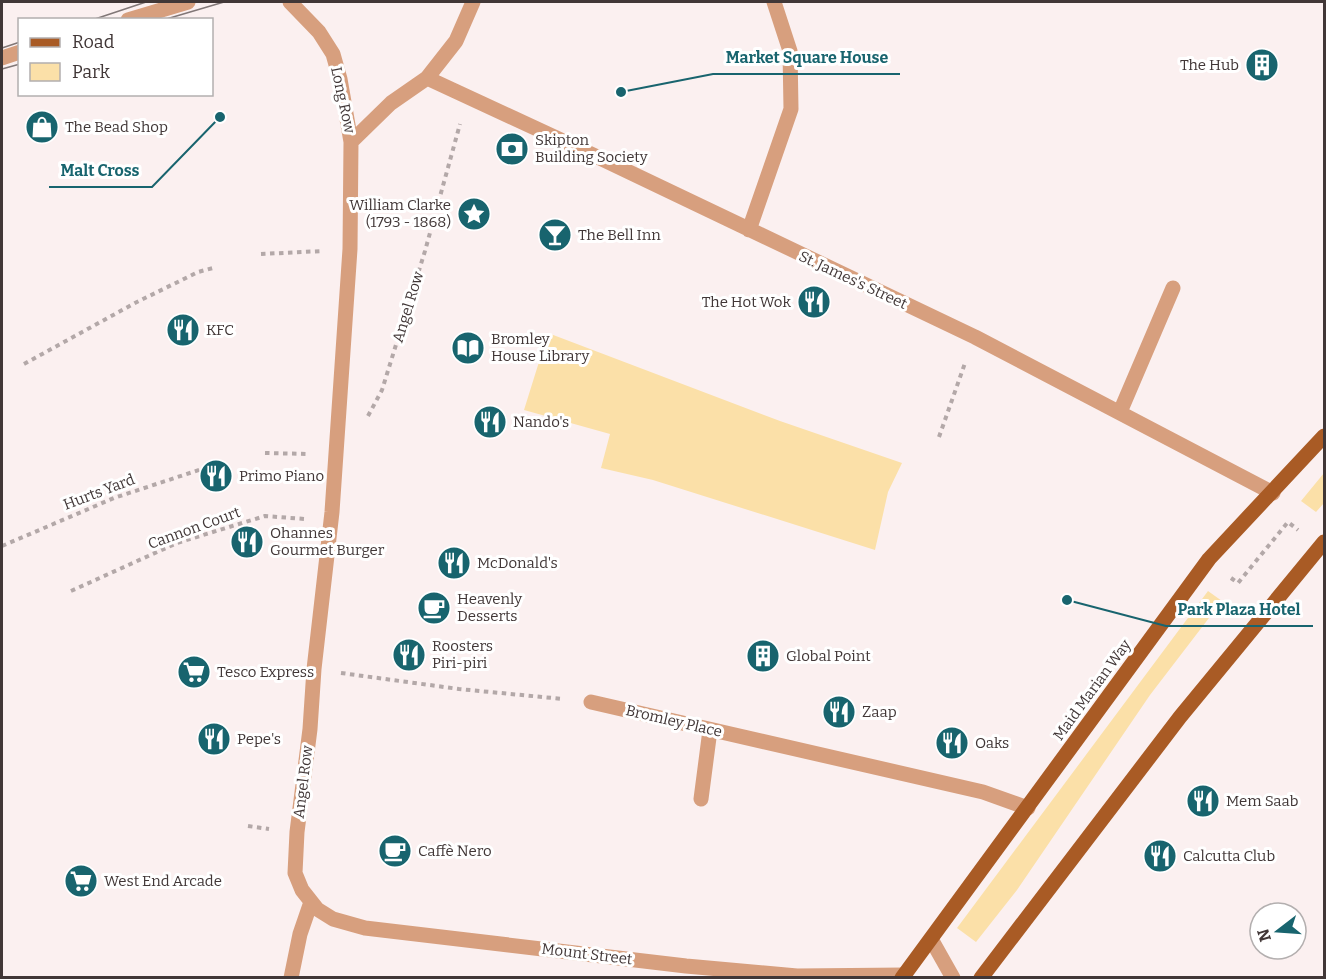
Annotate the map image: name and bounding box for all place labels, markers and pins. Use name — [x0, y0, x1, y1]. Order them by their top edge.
callout: Market Square House — [713, 40, 900, 74]
building icon: The Hub — [1244, 47, 1280, 83]
place label: The Hub — [1180, 56, 1239, 74]
shop icon: The Bead Shop — [24, 109, 60, 145]
place label: The Bead Shop — [65, 118, 168, 136]
bank icon: Skipton Building Society — [494, 131, 530, 167]
place label: Skipton Building Society — [535, 131, 648, 166]
callout: Malt Cross — [49, 153, 152, 187]
place label: William Clarke (1793 - 1868) — [349, 196, 451, 231]
place icon: William Clarke (1793 - 1868) — [456, 196, 492, 232]
bar icon: The Bell Inn — [537, 217, 573, 253]
place label: The Bell Inn — [578, 226, 661, 244]
restaurant icon: The Hot Wok — [796, 284, 832, 320]
place label: The Hot Wok — [702, 293, 791, 311]
restaurant icon: KFC — [165, 312, 201, 348]
place label: KFC — [206, 321, 234, 339]
library icon: Bromley House Library — [450, 330, 486, 366]
place label: Bromley House Library — [491, 330, 589, 365]
restaurant icon: Nando's — [472, 404, 508, 440]
place label: Nando's — [513, 413, 569, 431]
restaurant icon: Primo Piano — [198, 458, 234, 494]
place label: Primo Piano — [239, 467, 324, 485]
restaurant icon: Ohannes Gourmet Burger — [229, 524, 265, 560]
place label: Ohannes Gourmet Burger — [270, 524, 385, 559]
restaurant icon: McDonald's — [436, 545, 472, 581]
place label: McDonald's — [477, 554, 558, 572]
cafe icon: Heavenly Desserts — [416, 590, 452, 626]
place label: Heavenly Desserts — [457, 590, 522, 625]
callout: Park Plaza Hotel — [1166, 592, 1313, 626]
restaurant icon: Roosters Piri-piri — [391, 637, 427, 673]
place label: Roosters Piri-piri — [432, 637, 493, 672]
building icon: Global Point — [745, 638, 781, 674]
place label: Global Point — [786, 647, 871, 665]
supermarket icon: Tesco Express — [176, 654, 212, 690]
place label: Tesco Express — [217, 663, 314, 681]
restaurant icon: Zaap — [821, 694, 857, 730]
place label: Zaap — [862, 703, 897, 721]
restaurant icon: Pepe's — [196, 721, 232, 757]
restaurant icon: Oaks — [934, 725, 970, 761]
place label: Pepe's — [237, 730, 281, 748]
place label: Oaks — [975, 734, 1009, 752]
restaurant icon: Mem Saab — [1185, 783, 1221, 819]
place label: Mem Saab — [1226, 792, 1298, 810]
cafe icon: Caffè Nero — [377, 833, 413, 869]
restaurant icon: Calcutta Club — [1142, 838, 1178, 874]
place label: Caffè Nero — [418, 842, 492, 860]
place label: Calcutta Club — [1183, 847, 1275, 865]
supermarket icon: West End Arcade — [63, 863, 99, 899]
place label: West End Arcade — [104, 872, 222, 890]

